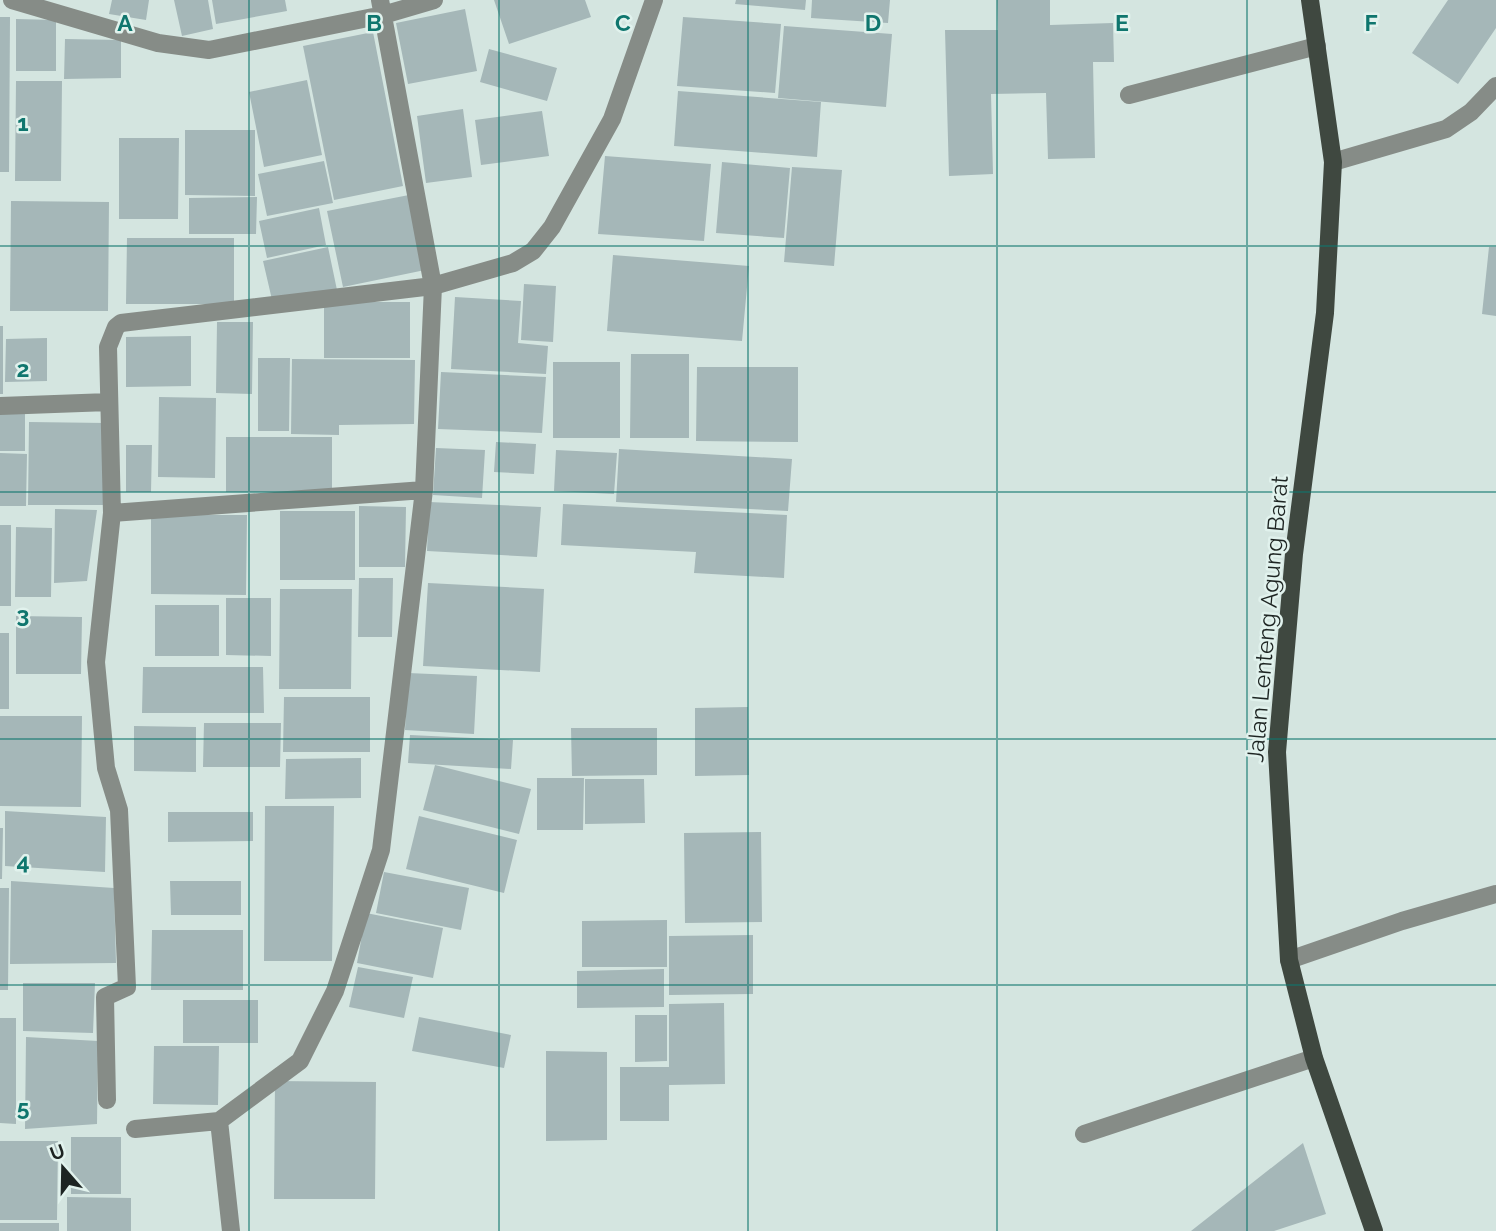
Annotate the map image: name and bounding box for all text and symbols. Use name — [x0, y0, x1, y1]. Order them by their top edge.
text: A — [117, 9, 133, 36]
text: B — [366, 9, 382, 36]
text: C — [615, 9, 631, 36]
text: D — [865, 9, 881, 36]
text: E — [1115, 9, 1129, 36]
text: F — [1364, 9, 1378, 36]
text: 1 — [17, 109, 29, 136]
text: 2 — [17, 355, 29, 382]
street label: Jalan Lenteng Agung Barat — [1241, 474, 1293, 764]
text: 3 — [17, 601, 29, 628]
text: 4 — [16, 848, 30, 875]
text: 5 — [17, 1094, 30, 1121]
north arrow — [28, 1133, 98, 1203]
text: U — [47, 1139, 68, 1165]

